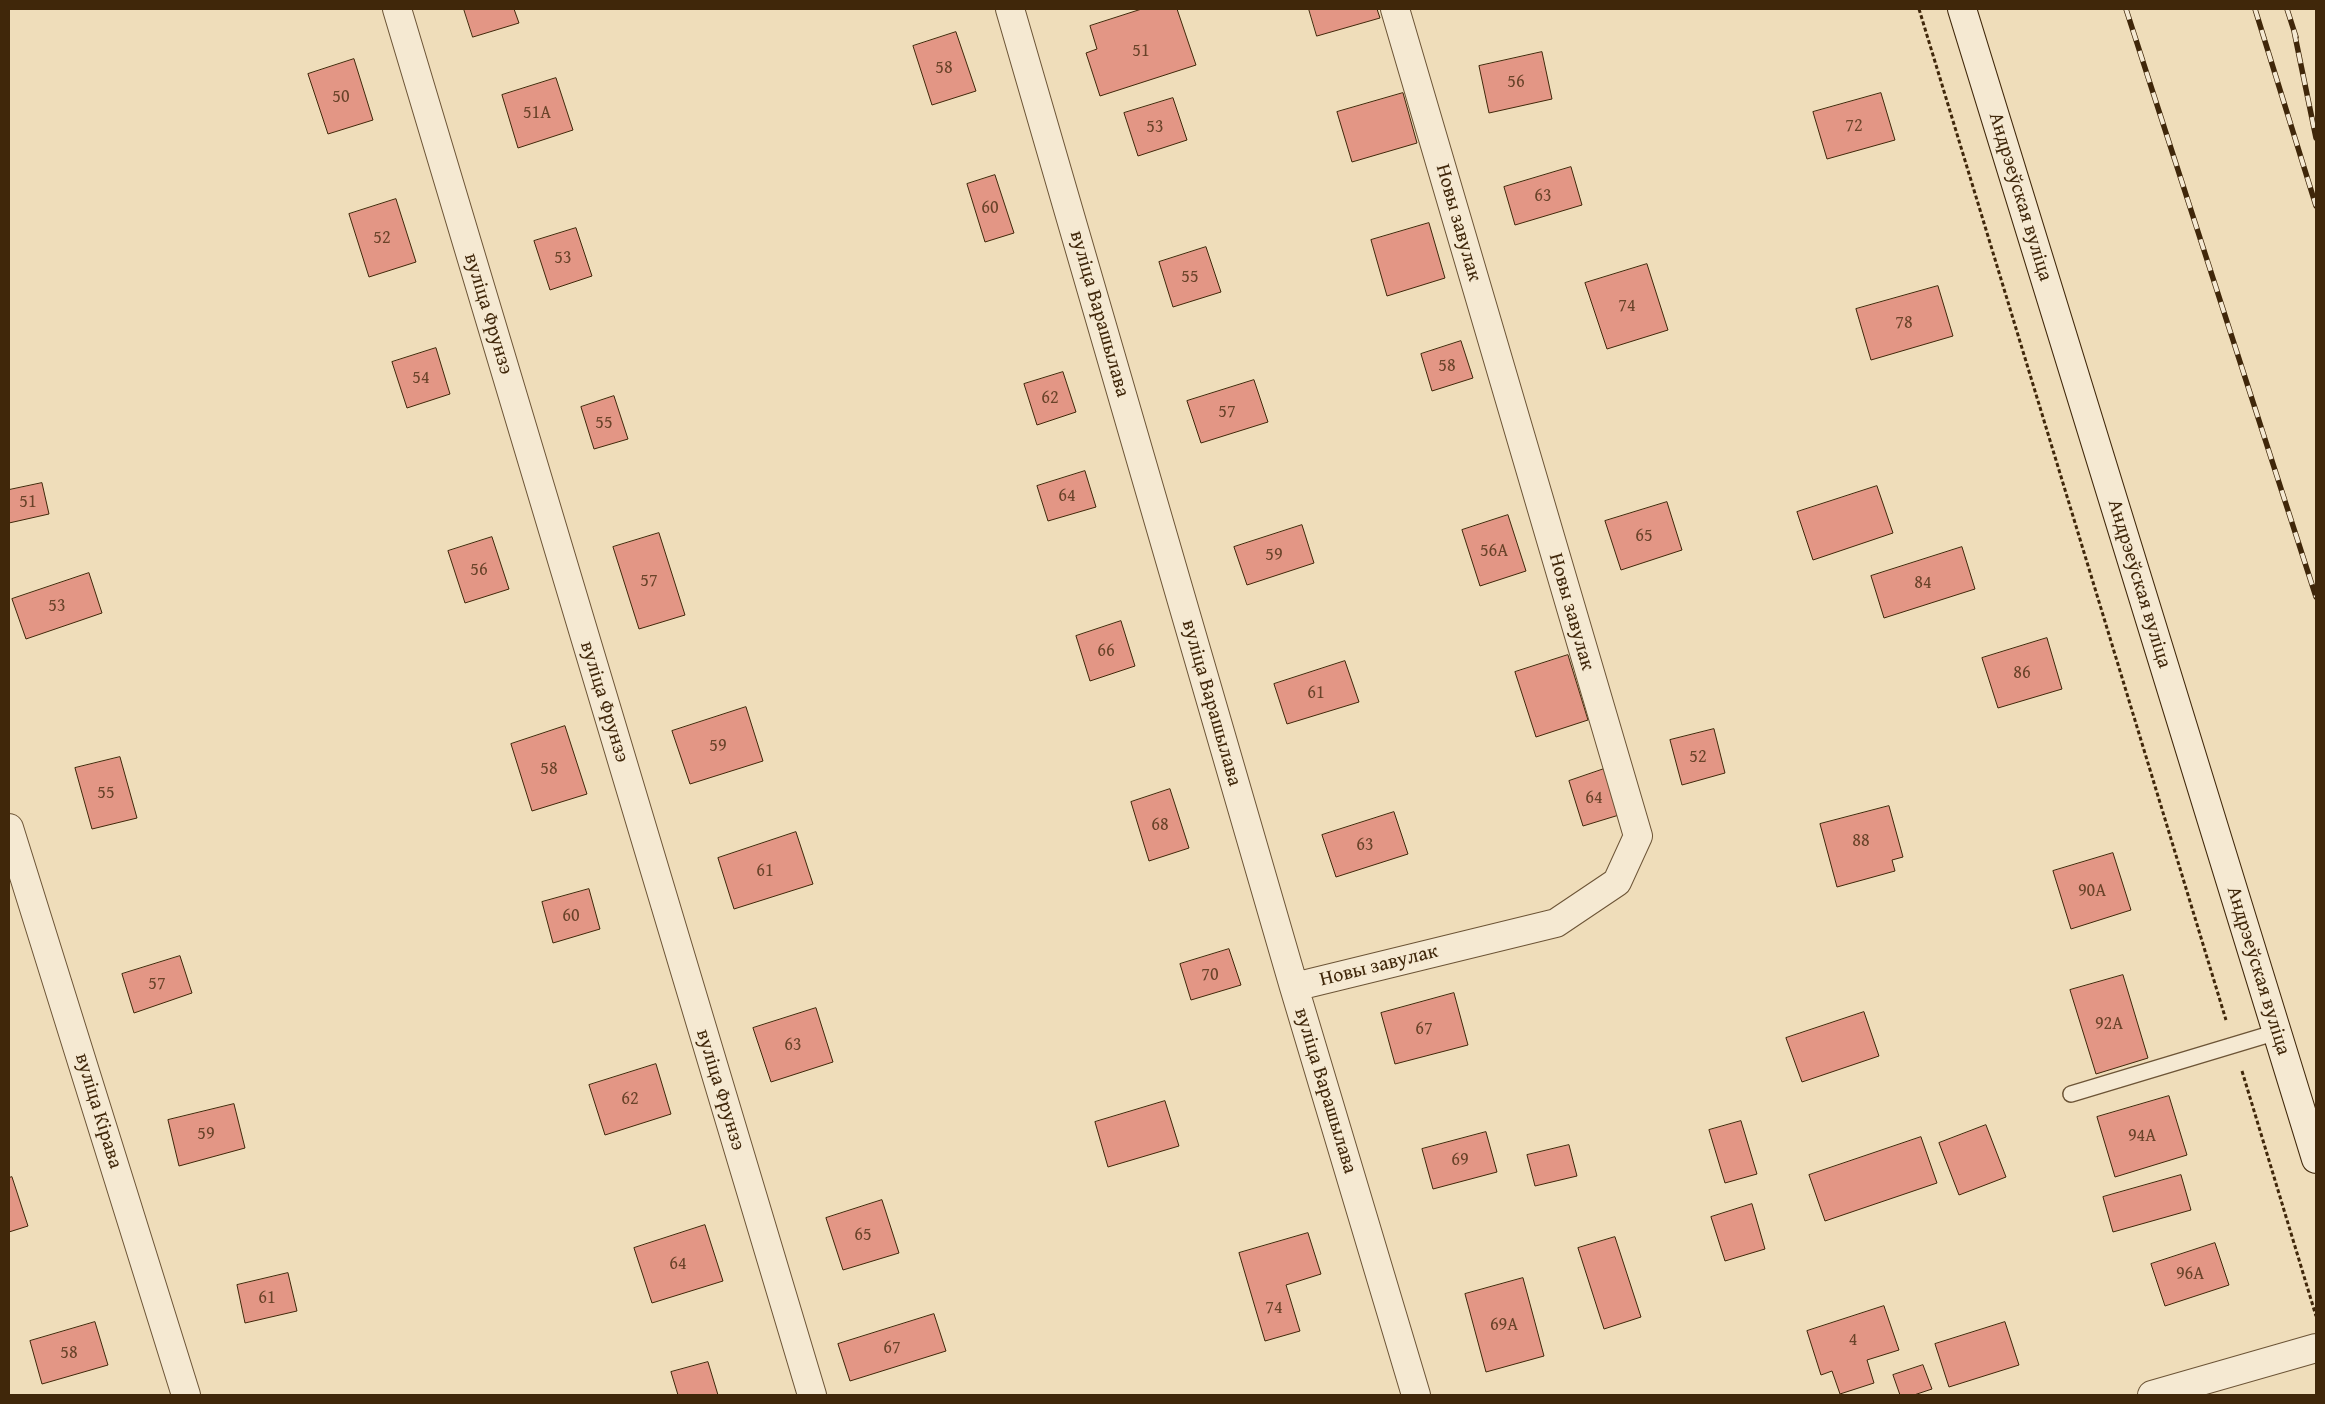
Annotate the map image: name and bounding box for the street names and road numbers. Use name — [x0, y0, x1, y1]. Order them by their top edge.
street label: Андрэеўская вуліца — [1983, 110, 2057, 284]
street label: Новы завулак — [1430, 162, 1486, 284]
street label: вуліца Варашылава — [1064, 228, 1134, 400]
street label: вуліца Фрунзэ — [458, 250, 518, 378]
street label: Андрэеўская вуліца — [2102, 497, 2176, 671]
street label: Новы завулак — [1543, 551, 1599, 673]
street label: вуліца Варашылава — [1176, 617, 1246, 789]
street label: вуліца Фрунзэ — [574, 638, 634, 766]
street label: Андрэеўская вуліца — [2221, 884, 2295, 1058]
street label: Новы завулак — [1317, 940, 1441, 992]
street label: вуліца Варашылава — [1288, 1005, 1362, 1177]
street label: вуліца Фрунзэ — [690, 1026, 750, 1154]
street label: вуліца Кірава — [69, 1050, 127, 1172]

